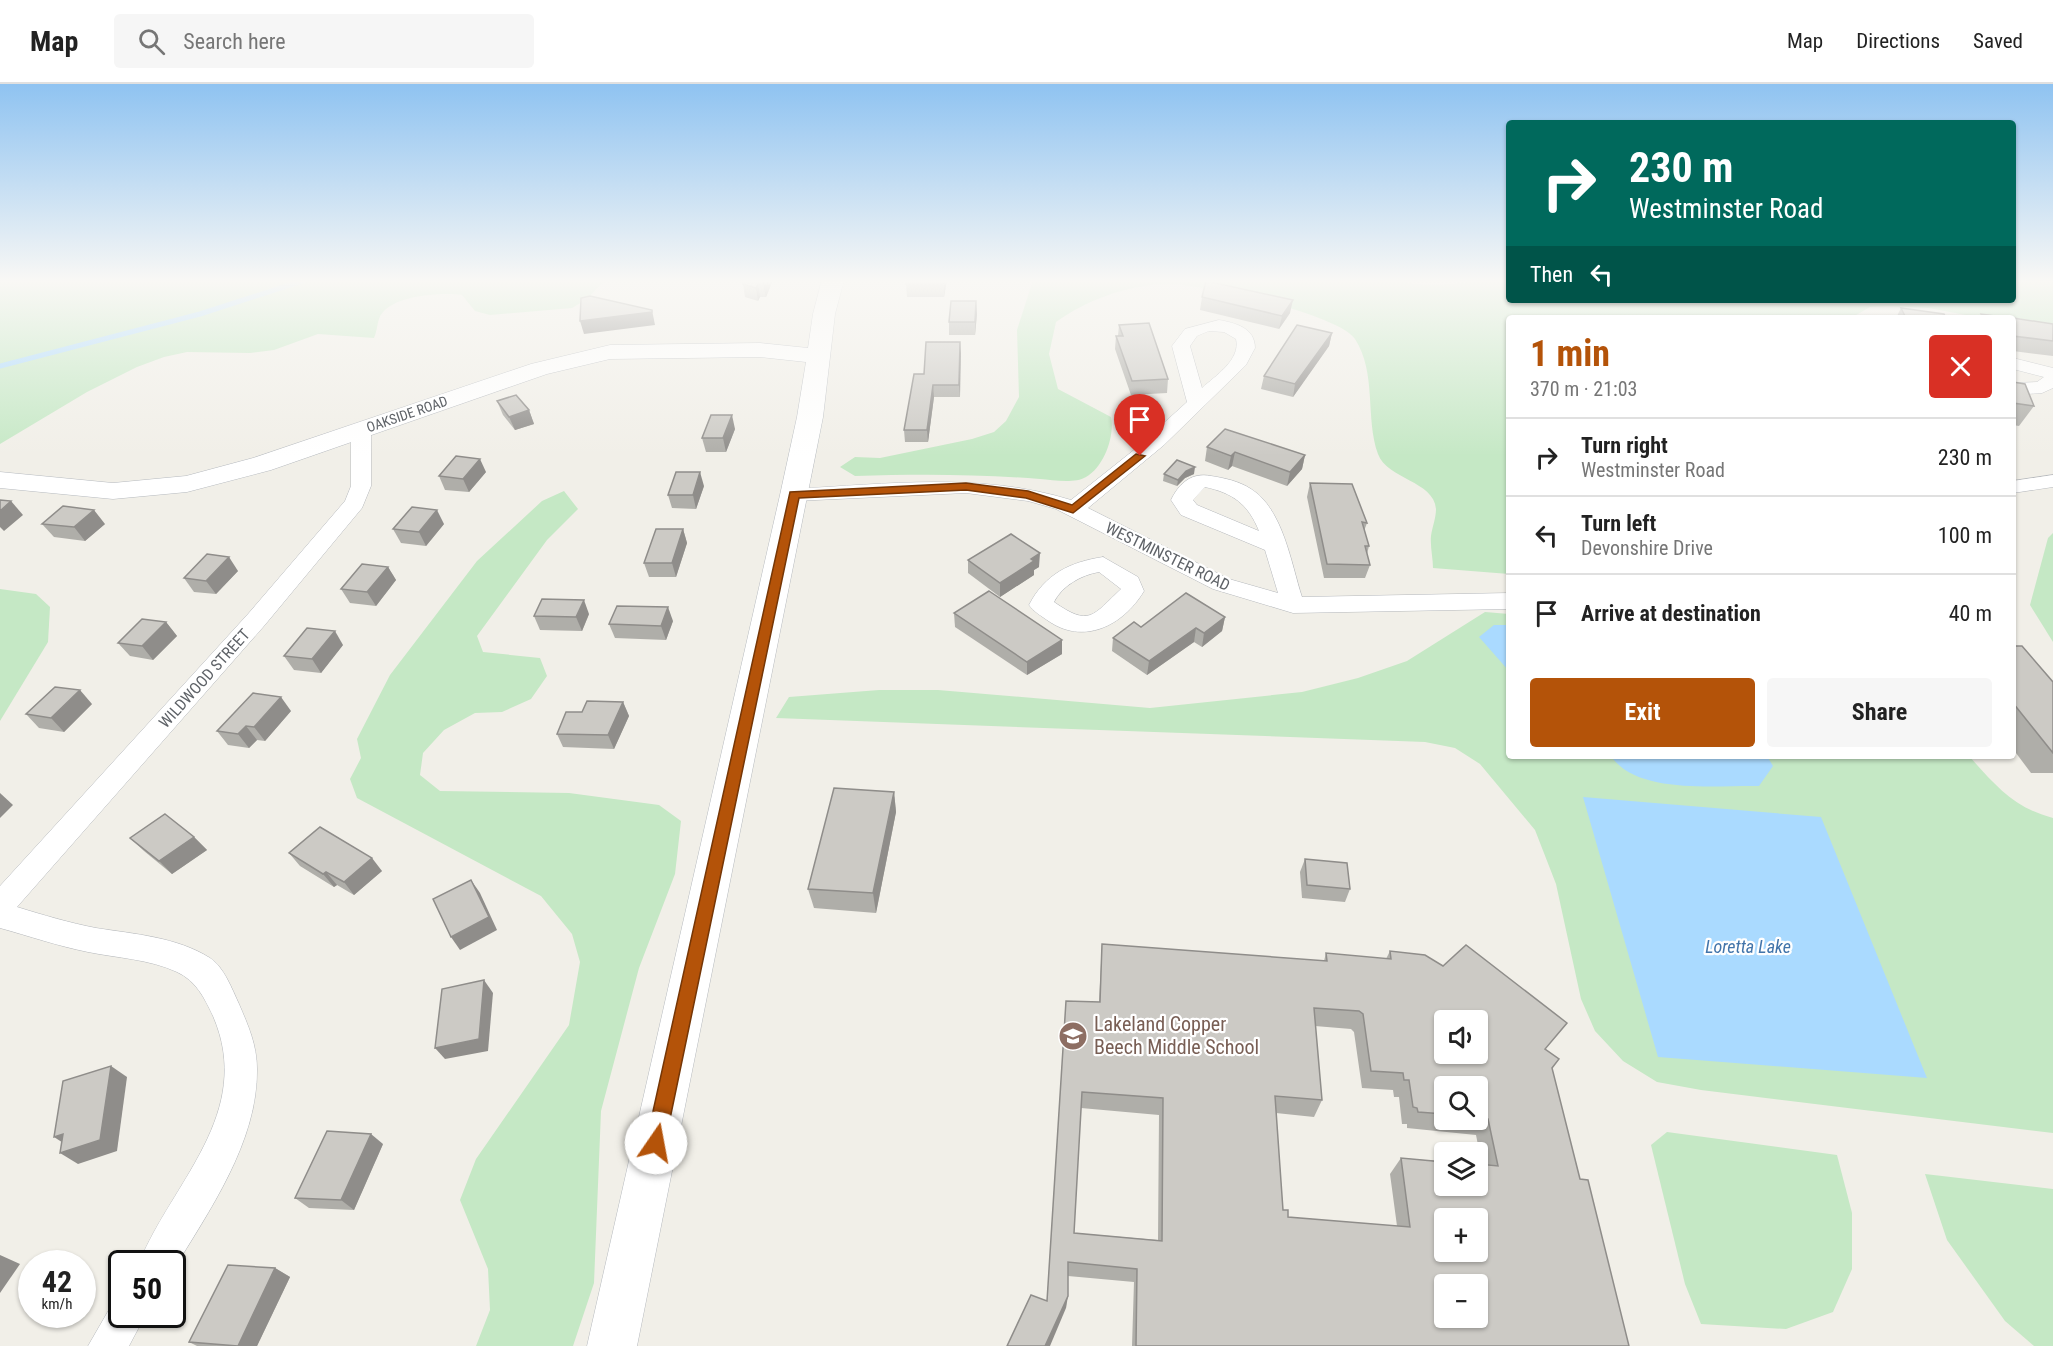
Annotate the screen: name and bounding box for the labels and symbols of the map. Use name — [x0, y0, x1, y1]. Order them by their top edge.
street label: OAKSIDE ROAD — [364, 393, 450, 435]
pin — [1114, 394, 1165, 456]
street label: WESTMINSTER ROAD — [1103, 518, 1233, 595]
street label: WILDWOOD STREET — [155, 625, 254, 732]
water label: Loretta Lake — [1705, 936, 1791, 957]
place label: Lakeland Copper Beech Middle School — [1094, 1012, 1259, 1059]
school or university icon: Lakeland Copper Beech Middle School — [1057, 1020, 1089, 1052]
position arrow — [624, 1111, 688, 1175]
speed limit sign: 50 — [108, 1250, 186, 1328]

